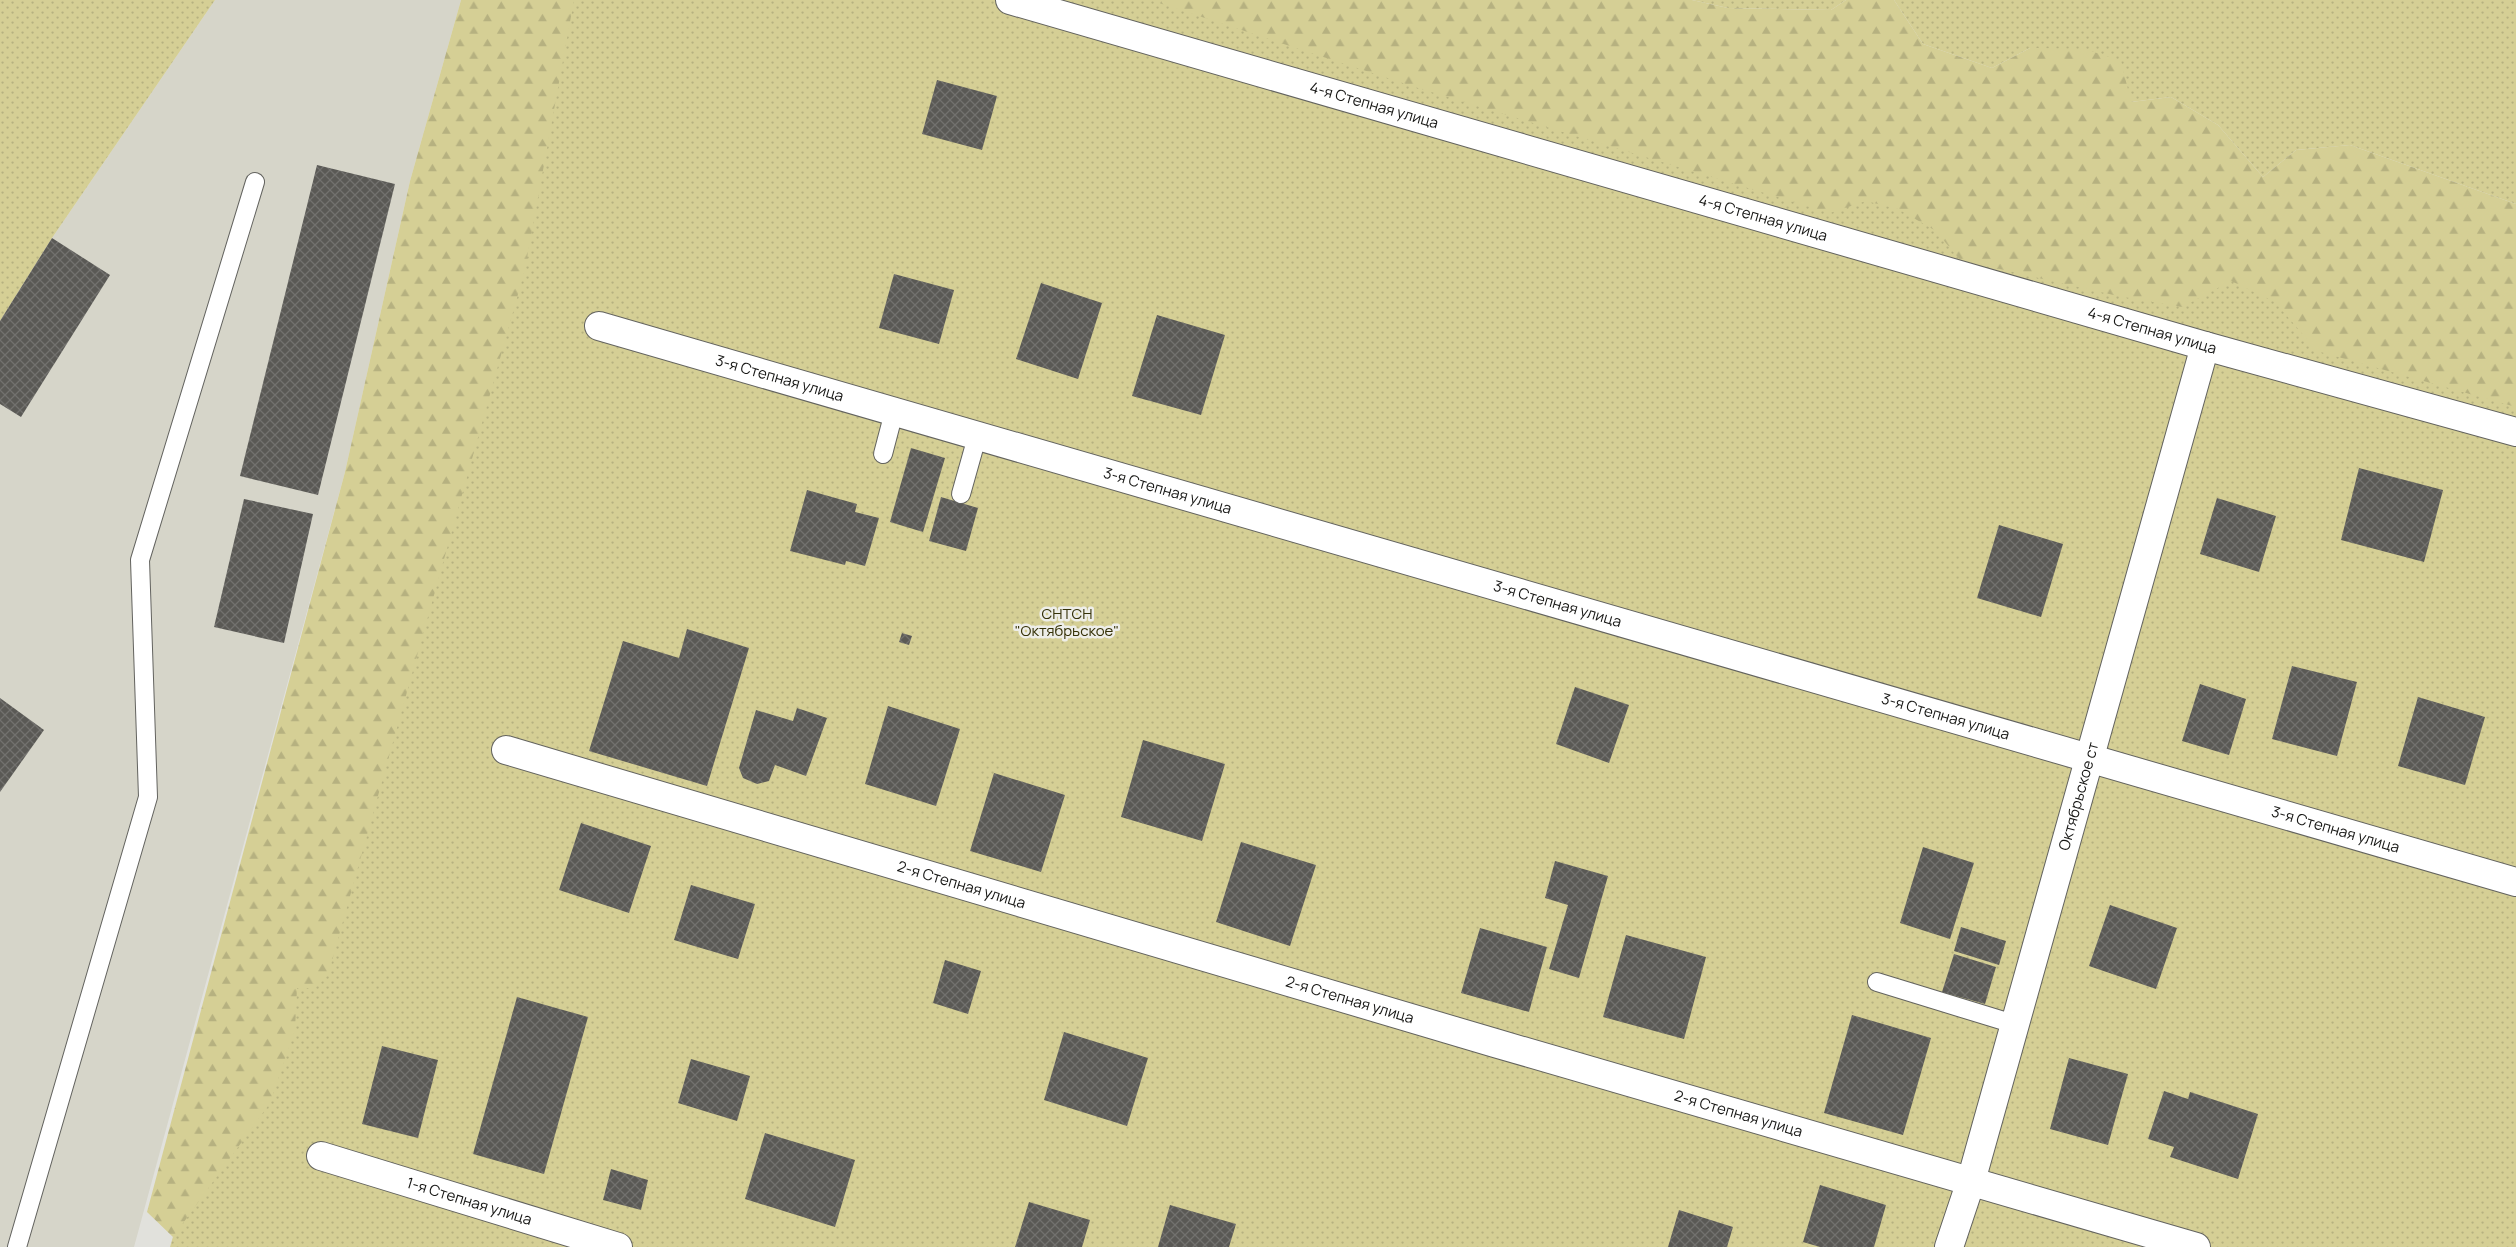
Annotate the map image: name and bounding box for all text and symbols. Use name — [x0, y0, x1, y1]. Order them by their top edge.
street label: 4-я Степная улица — [1307, 76, 1441, 134]
street label: 4-я Степная улица — [1696, 189, 1830, 246]
street label: 4-я Степная улица — [2085, 302, 2219, 359]
street label: 3-я Степная улица — [713, 349, 846, 406]
street label: 3-я Степная улица — [1101, 462, 1234, 519]
street label: 3-я Степная улица — [1491, 575, 1624, 632]
park label: СНТСН "Октябрьское" — [1015, 603, 1119, 641]
street label: 3-я Степная улица — [1879, 688, 2012, 745]
street label: Октябрьское ст — [2053, 739, 2104, 853]
street label: 3-я Степная улица — [2269, 801, 2402, 858]
street label: 2-я Степная улица — [895, 856, 1028, 913]
street label: 2-я Степная улица — [1283, 971, 1417, 1028]
street label: 2-я Степная улица — [1672, 1085, 1805, 1142]
street label: 1-я Степная улица — [404, 1172, 535, 1230]

